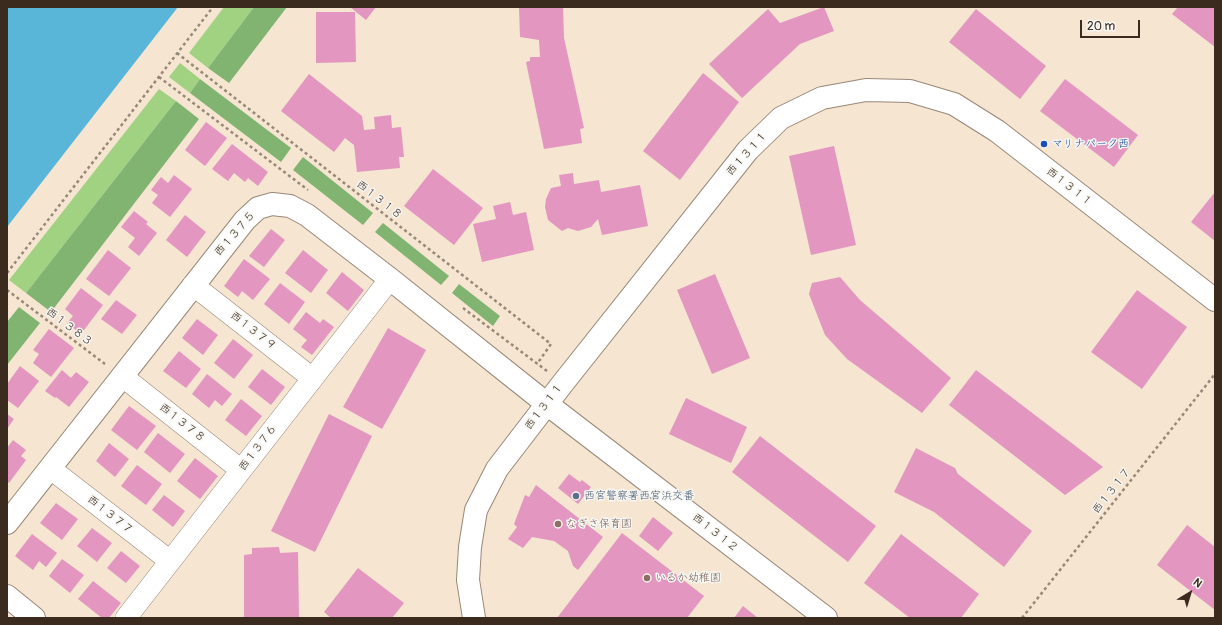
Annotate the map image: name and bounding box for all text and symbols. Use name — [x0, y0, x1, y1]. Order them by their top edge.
scale bar — [1082, 12, 1142, 38]
text: 20 m — [1087, 19, 1115, 34]
street label: 西１３１１ — [724, 129, 770, 179]
place label: マリナパーク西 — [1052, 137, 1129, 151]
marker: マリナパーク西 — [1039, 139, 1049, 149]
street label: 西１３１１ — [1043, 165, 1095, 209]
street label: 西１３１８ — [353, 178, 405, 222]
street label: 西１３７５ — [212, 209, 258, 259]
street label: 西１３８３ — [43, 305, 95, 349]
street label: 西１３７９ — [227, 309, 279, 353]
street label: 西１３１１ — [522, 381, 566, 433]
street label: 西１３７８ — [156, 401, 208, 445]
street label: 西１３７６ — [236, 422, 280, 474]
street label: 西１３１７ — [1090, 465, 1134, 517]
place label: 西宮警察署西宮浜交番 — [584, 489, 694, 503]
marker: 西宮警察署西宮浜交番 — [571, 491, 581, 501]
street label: 西１３７７ — [84, 493, 136, 537]
street label: 西１３１２ — [689, 511, 741, 555]
place label: なぎさ保育園 — [566, 517, 632, 531]
marker: なぎさ保育園 — [553, 519, 563, 529]
place label: いるか幼稚園 — [655, 571, 721, 585]
marker: いるか幼稚園 — [642, 573, 652, 583]
north arrow — [1170, 573, 1210, 613]
text: N — [1191, 576, 1205, 591]

